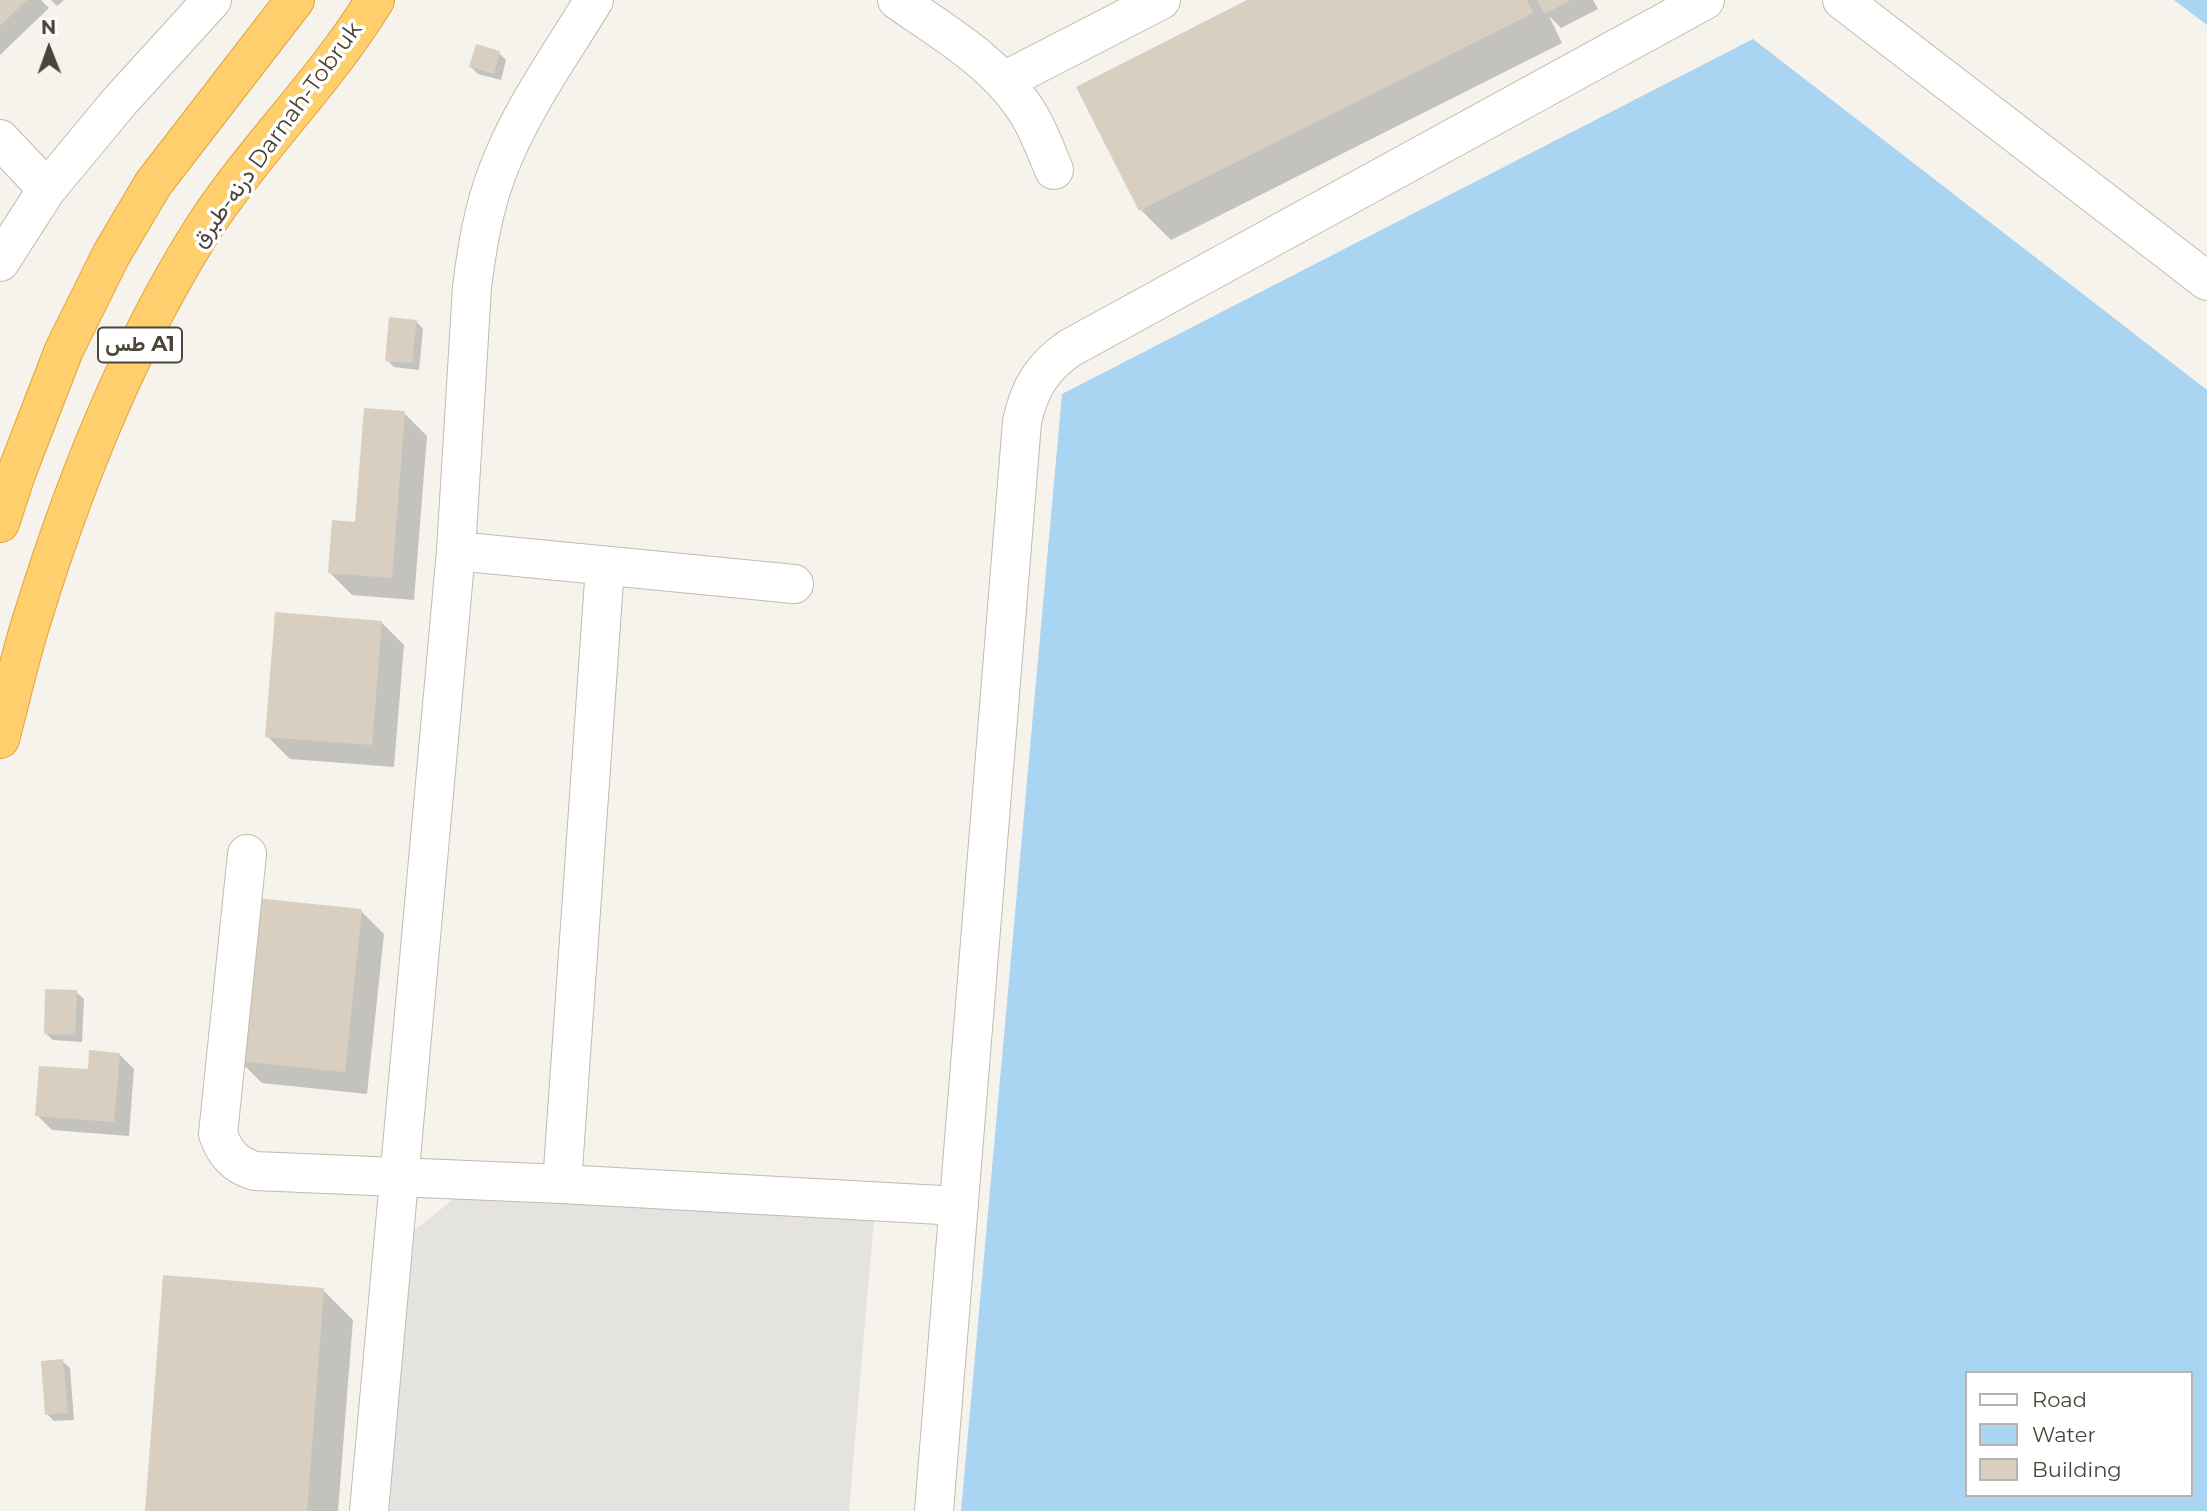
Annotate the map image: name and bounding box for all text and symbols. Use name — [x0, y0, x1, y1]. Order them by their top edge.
north arrow — [14, 14, 84, 84]
text: N — [41, 16, 56, 39]
street label: درنه-طبرق Darnah-Tobruk — [186, 17, 368, 253]
road number: طس A1 — [98, 328, 182, 362]
legend — [1966, 1371, 2193, 1497]
text: Road — [2032, 1387, 2087, 1412]
text: Water — [2032, 1422, 2096, 1447]
text: Building — [2032, 1457, 2122, 1482]

